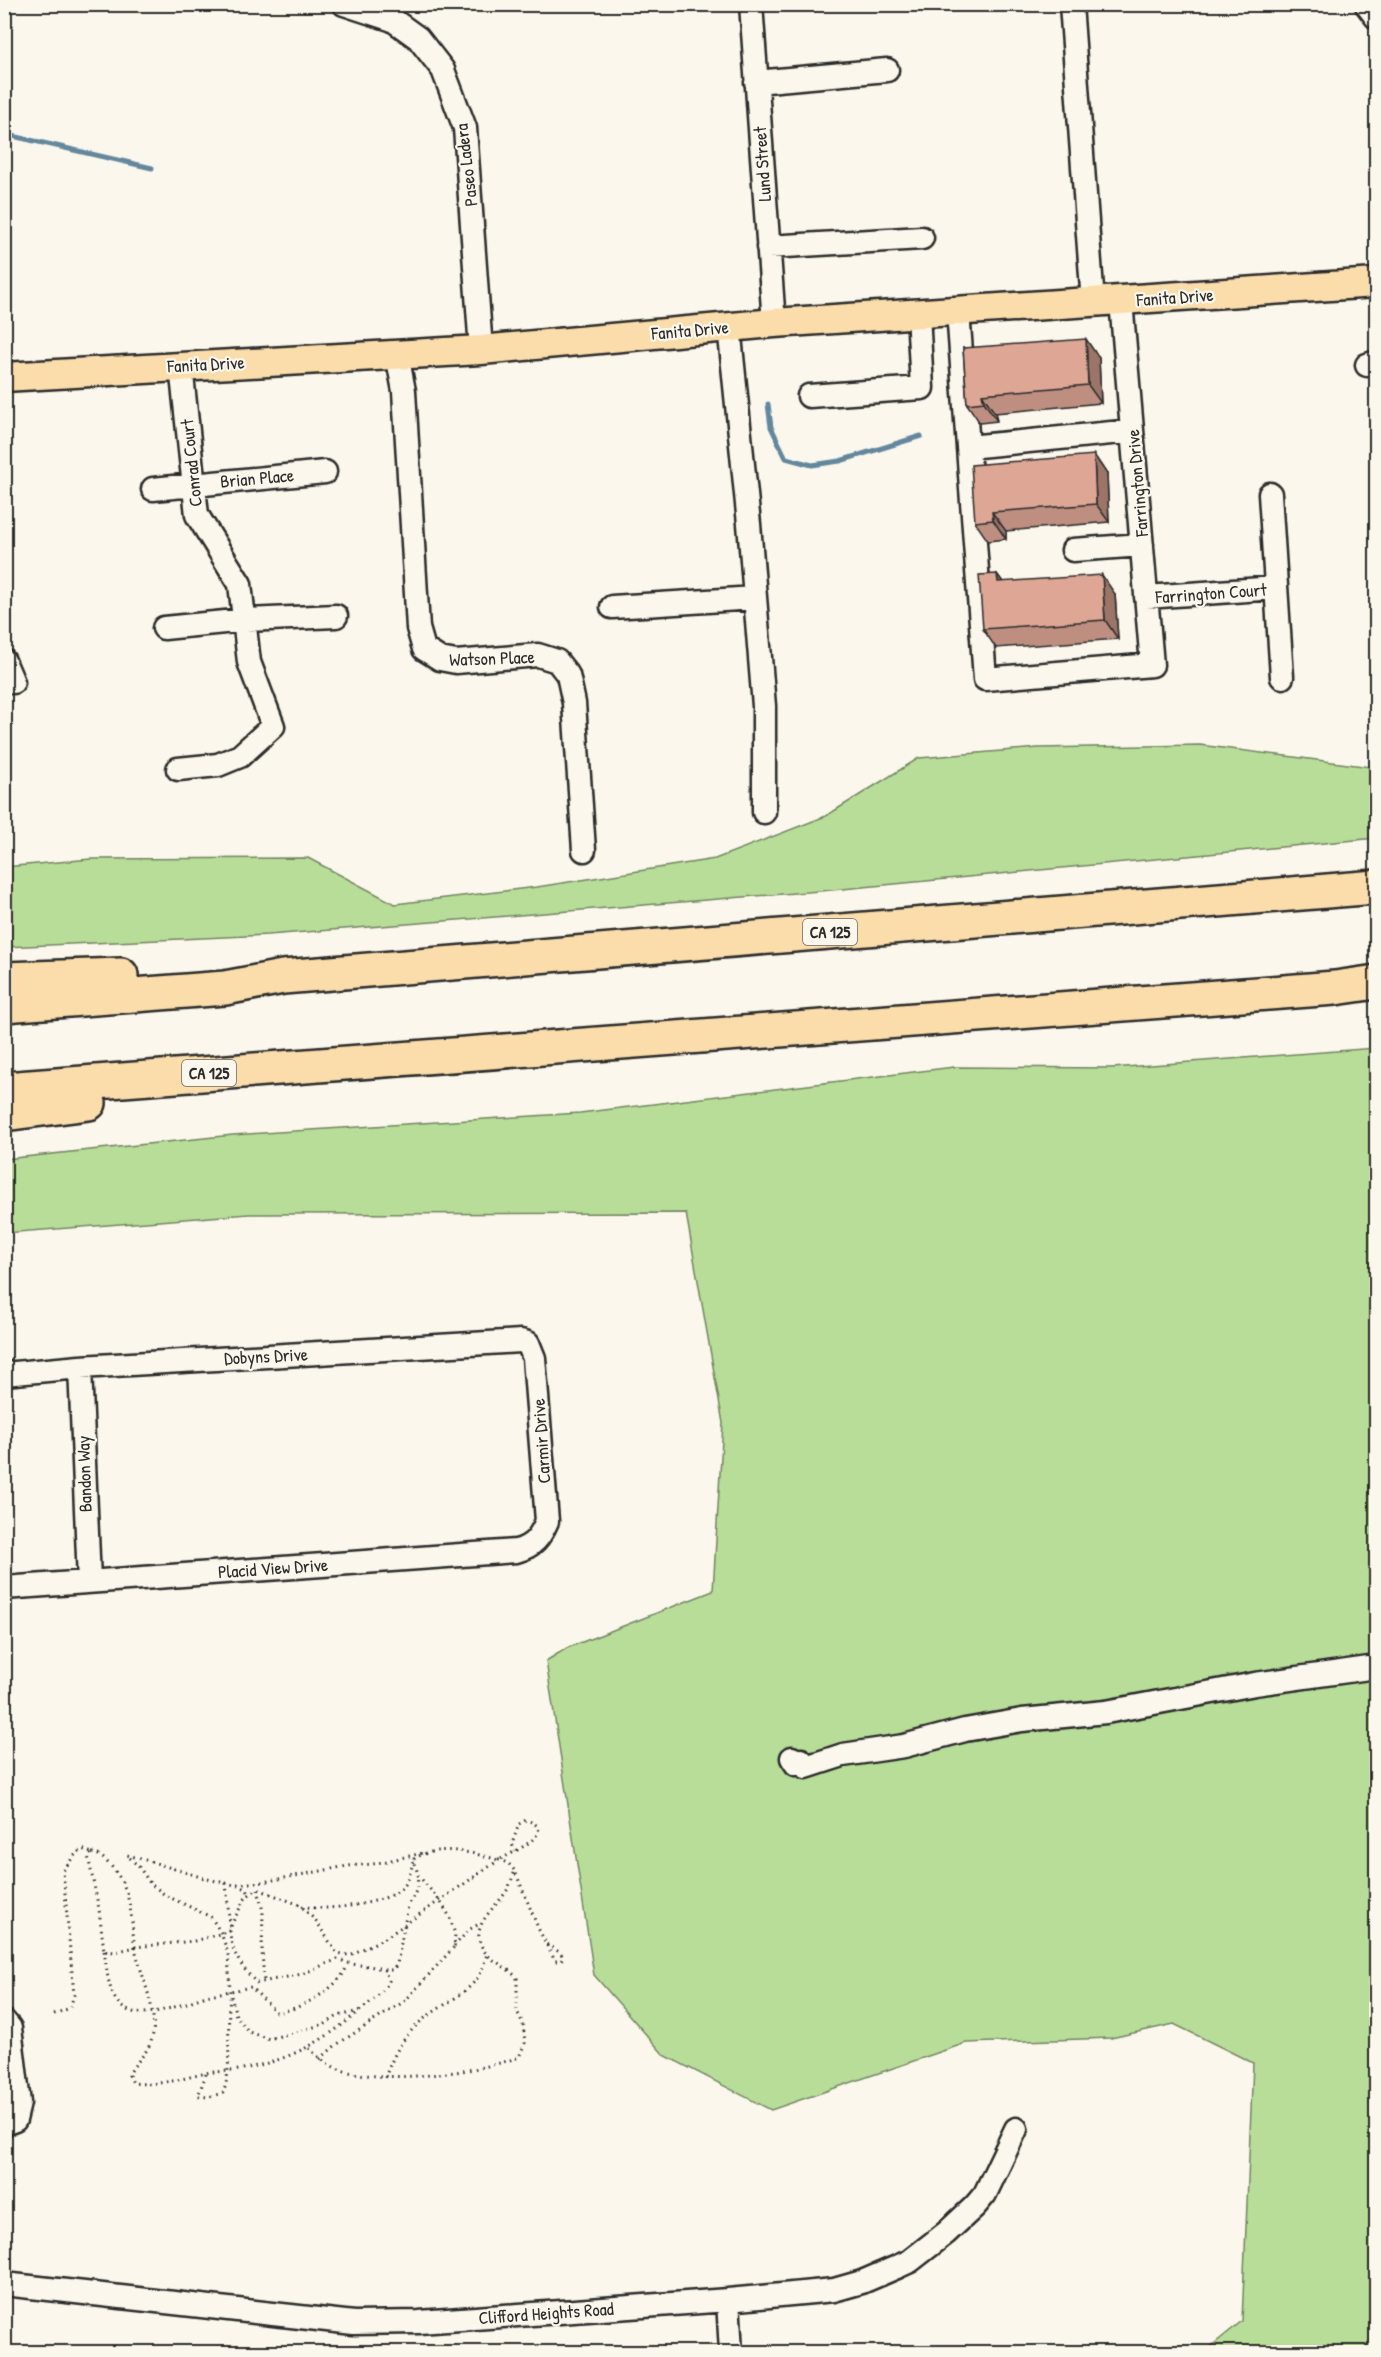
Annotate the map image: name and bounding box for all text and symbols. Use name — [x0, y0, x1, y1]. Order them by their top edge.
street label: Paseo Ladera — [449, 122, 483, 208]
street label: Lund Street — [747, 125, 777, 202]
street label: Fanita Drive — [1135, 282, 1214, 312]
street label: Fanita Drive — [649, 314, 730, 346]
street label: Fanita Drive — [166, 349, 245, 379]
street label: Conrad Court — [174, 417, 208, 508]
street label: Farrington Drive — [1120, 428, 1154, 539]
street label: Brian Place — [219, 462, 295, 494]
street label: Farrington Court — [1154, 577, 1268, 609]
street label: Watson Place — [449, 644, 535, 672]
road number: CA 125 — [803, 919, 857, 945]
road number: CA 125 — [182, 1060, 236, 1086]
street label: Dobyns Drive — [223, 1341, 309, 1371]
street label: Carmir Drive — [526, 1398, 556, 1484]
street label: Bandon Way — [70, 1435, 98, 1513]
street label: Placid View Drive — [217, 1552, 329, 1584]
street label: Clifford Heights Road — [478, 2296, 614, 2330]

